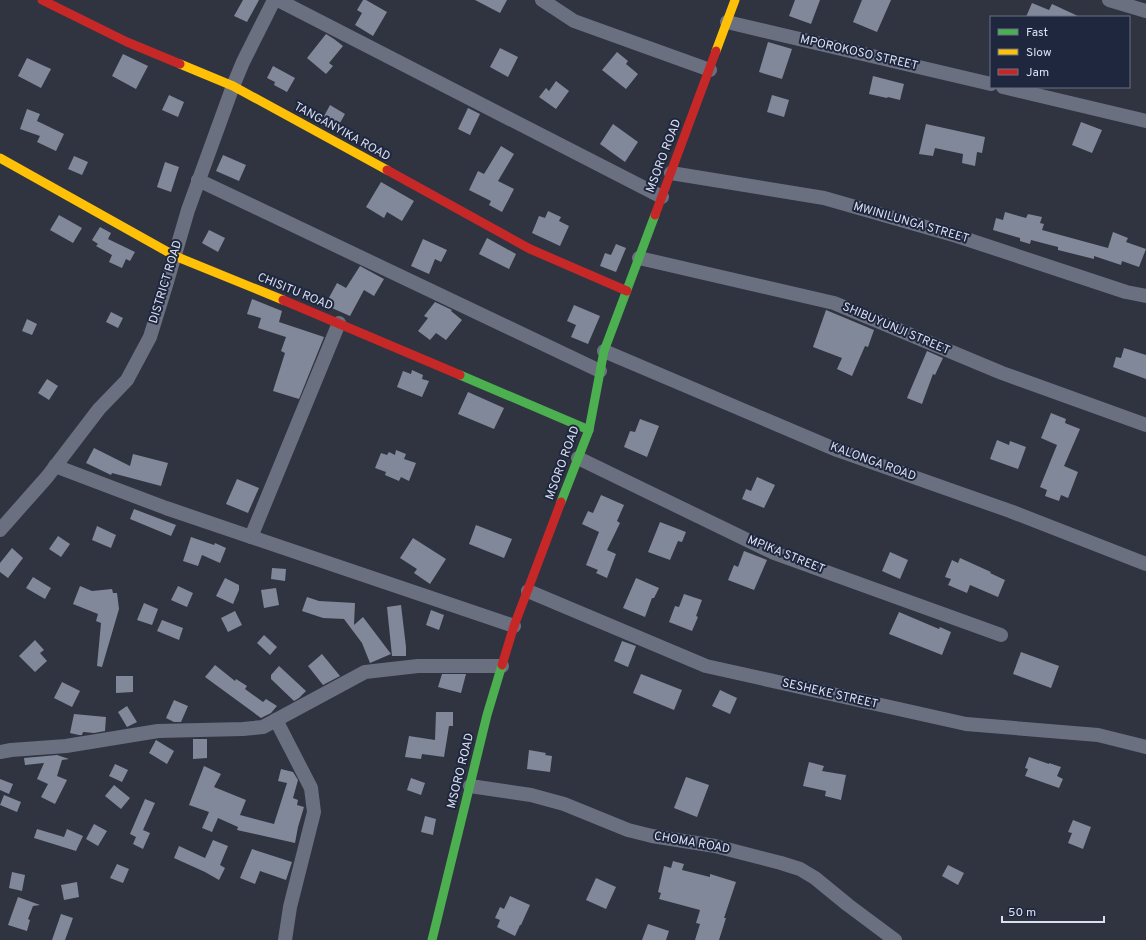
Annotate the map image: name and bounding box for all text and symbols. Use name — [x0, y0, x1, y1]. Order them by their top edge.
legend — [990, 16, 1130, 88]
text: Fast — [1026, 25, 1048, 41]
street label: MPOROKOSO STREET — [798, 32, 920, 74]
text: Slow — [1026, 45, 1052, 61]
text: Jam — [1026, 65, 1049, 81]
street label: TANGANYIKA ROAD — [291, 99, 393, 165]
street label: MSORO ROAD — [643, 117, 685, 195]
street label: MWINILUNGA STREET — [851, 199, 971, 247]
street label: DISTRICT ROAD — [146, 239, 186, 325]
street label: CHISITU ROAD — [255, 270, 335, 314]
street label: SHIBUYUNJI STREET — [840, 299, 952, 359]
street label: MSORO ROAD — [542, 424, 584, 502]
street label: KALONGA ROAD — [828, 439, 918, 485]
street label: MPIKA STREET — [745, 532, 827, 578]
street label: SESHEKE STREET — [780, 675, 880, 713]
street label: MSORO ROAD — [444, 732, 478, 810]
street label: CHOMA ROAD — [653, 828, 731, 858]
scale bar — [1002, 898, 1104, 924]
text: 50 m — [1008, 905, 1036, 921]

